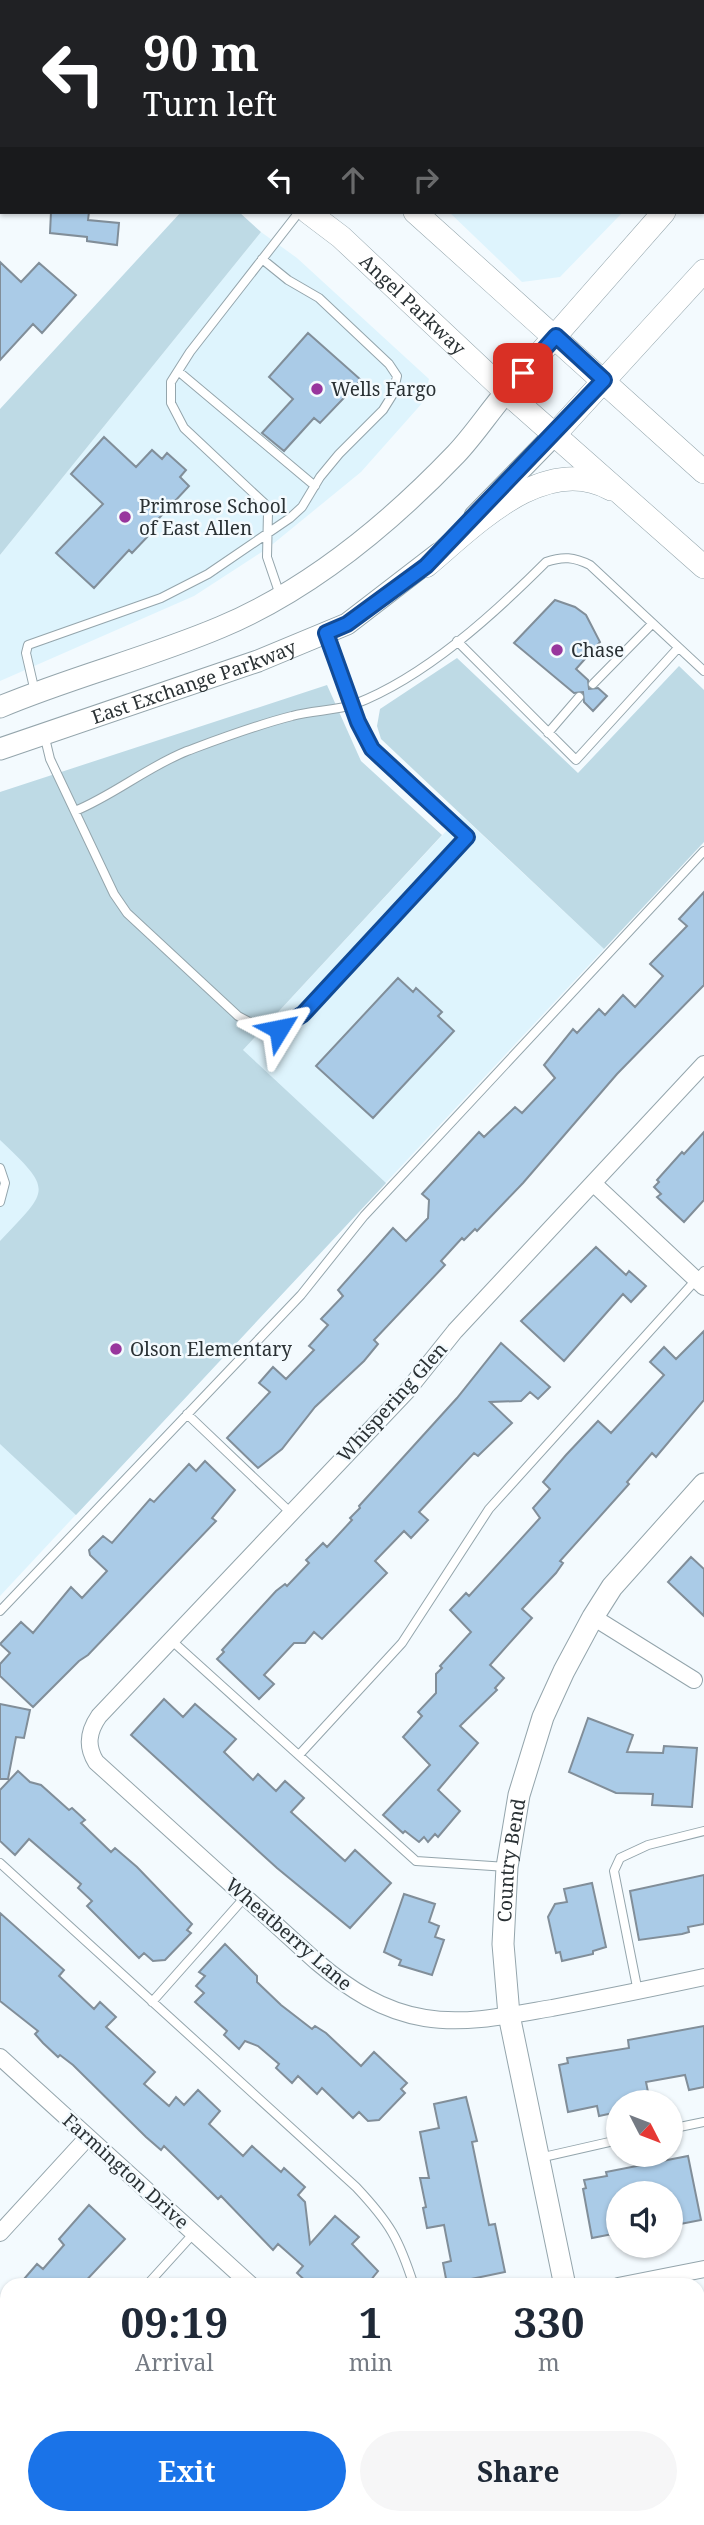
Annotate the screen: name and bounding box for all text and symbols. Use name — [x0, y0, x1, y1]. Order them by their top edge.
text: 90 m — [143, 19, 259, 85]
icon: left — [28, 28, 119, 119]
text: Turn left — [143, 82, 277, 125]
icon: left — [261, 161, 299, 199]
icon: ahead — [334, 161, 372, 199]
icon: right — [407, 161, 445, 199]
street label: Angel Parkway — [354, 248, 472, 361]
pin — [493, 343, 553, 403]
icon: arrive — [504, 354, 542, 392]
place label: Wells Fargo — [331, 376, 437, 402]
marker: Wells Fargo — [309, 381, 325, 397]
place label: Primrose School of East Allen — [139, 493, 287, 541]
marker: Primrose School of East Allen — [117, 509, 133, 525]
street label: East Exchange Parkway — [88, 634, 300, 730]
place label: Chase — [571, 637, 624, 663]
marker: Chase — [549, 642, 565, 658]
position arrow — [242, 992, 316, 1066]
place label: Olson Elementary — [130, 1336, 292, 1362]
street label: Whispering Glen — [331, 1337, 453, 1467]
marker: Olson Elementary — [108, 1341, 124, 1357]
street label: Country Bend — [491, 1796, 531, 1923]
street label: Wheatberry Lane — [220, 1872, 358, 1996]
north arrow — [606, 2090, 682, 2166]
map controls — [606, 2090, 683, 2258]
street label: Farmington Drive — [57, 2107, 195, 2235]
button: sound — [606, 2181, 683, 2258]
text: 09:19 — [121, 2293, 228, 2350]
text: 1 — [359, 2293, 383, 2350]
text: 330 — [513, 2293, 584, 2350]
text: Arrival — [135, 2346, 214, 2378]
text: min — [349, 2346, 393, 2378]
text: m — [538, 2346, 560, 2378]
button: Exit — [28, 2431, 346, 2511]
button: Share — [360, 2431, 677, 2511]

